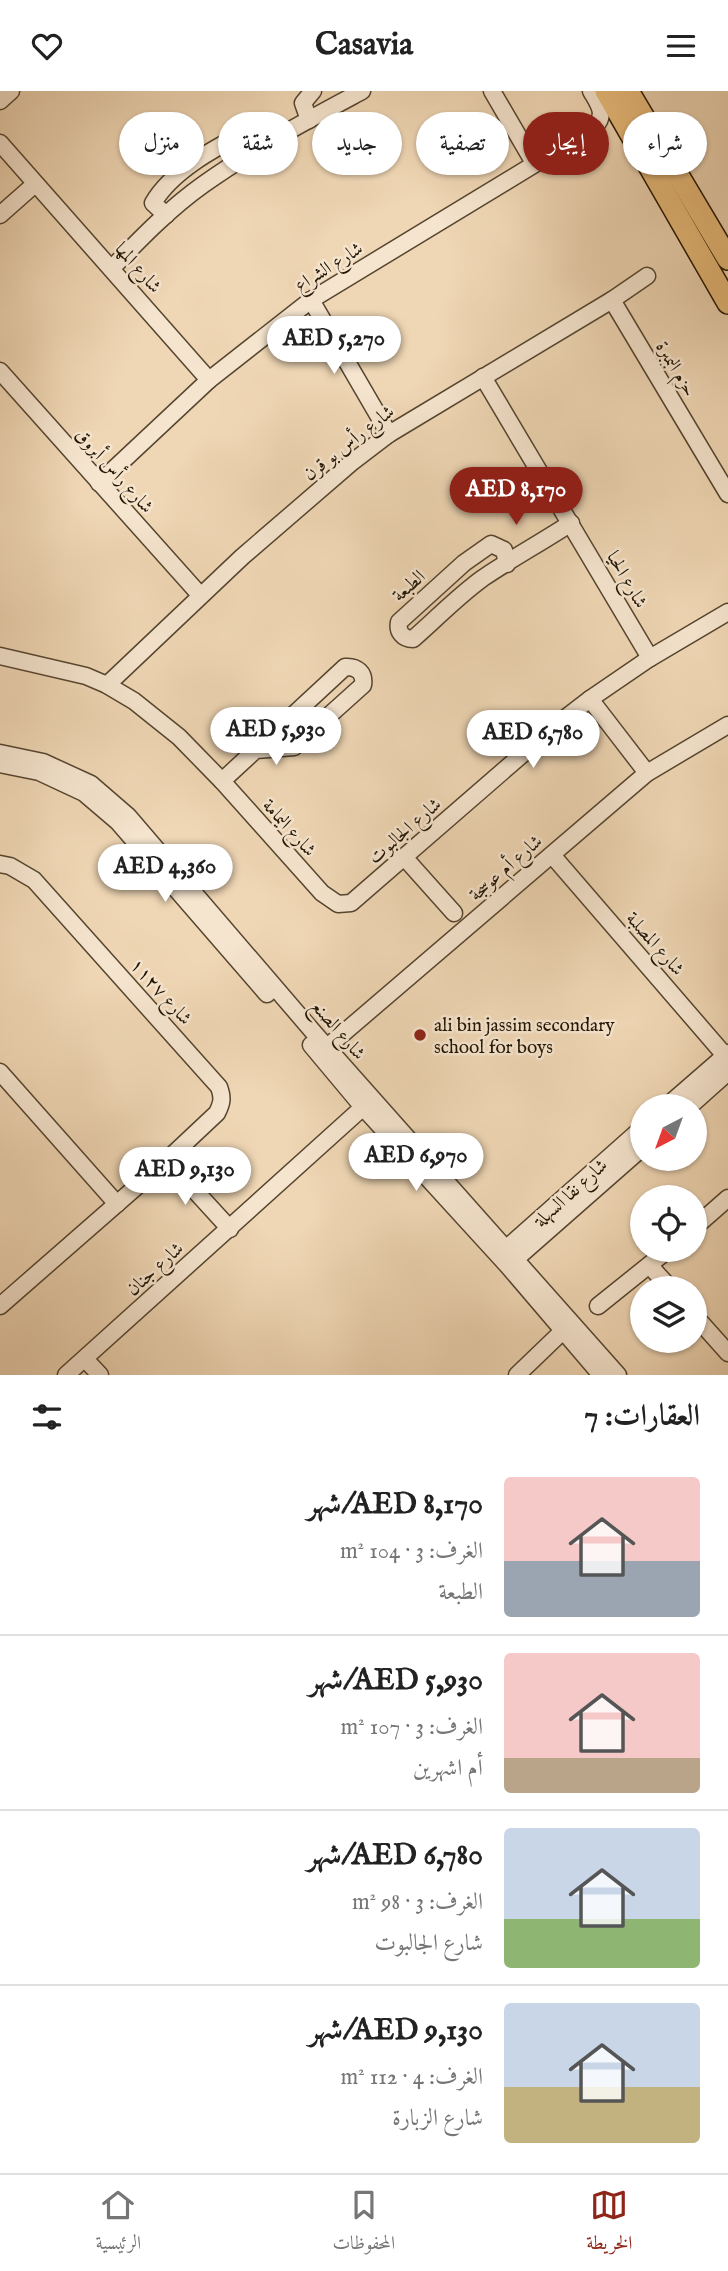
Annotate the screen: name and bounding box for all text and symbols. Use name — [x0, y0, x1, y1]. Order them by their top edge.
text: Casavia — [315, 25, 413, 66]
icon: heart — [28, 27, 66, 65]
icon: menu — [662, 27, 700, 65]
chip: منزل — [119, 112, 204, 175]
chip: شقة — [218, 112, 298, 175]
chip: جديد — [312, 112, 402, 175]
chip: تصفية — [416, 112, 509, 175]
chip: إيجار — [523, 112, 609, 175]
chip: شراء — [623, 112, 707, 175]
street label: شارع الشراع — [290, 237, 369, 300]
street label: شارع المها — [107, 238, 166, 300]
pin: AED 5,270 — [254, 317, 414, 376]
text: AED 5,270 — [283, 324, 385, 353]
street label: حزم البمبرة — [647, 337, 701, 403]
street label: شارع رأس بو قرن — [297, 399, 401, 488]
street label: شارع رأس أبروق — [68, 422, 159, 520]
pin: AED 8,170 — [436, 467, 596, 527]
text: AED 8,170 — [466, 475, 566, 504]
street label: شارع الحيا — [599, 547, 652, 614]
street label: الطبعة — [388, 565, 431, 608]
pin: AED 5,930 — [196, 707, 356, 767]
pin: AED 6,780 — [453, 711, 613, 770]
text: AED 5,930 — [226, 715, 326, 744]
text: AED 6,780 — [483, 718, 583, 747]
street label: شارع الجالبوت — [364, 793, 448, 872]
street label: شارع اليمامة — [255, 794, 321, 864]
street label: شارع أم عوسجة — [463, 829, 550, 909]
pin: AED 4,360 — [85, 845, 245, 904]
text: AED 4,360 — [114, 852, 216, 881]
street label: شارع المصلبة — [619, 907, 689, 983]
street label: شارع ١١٢٧ — [123, 954, 197, 1032]
street label: شارع الصنع — [302, 995, 370, 1068]
place label: ali bin jassim secondary school for boys — [434, 1014, 615, 1060]
marker: ali bin jassim secondary school for boys — [412, 1027, 428, 1043]
north arrow — [630, 1094, 707, 1171]
map controls — [630, 1094, 707, 1353]
pin: AED 6,970 — [336, 1133, 496, 1193]
text: AED 6,970 — [365, 1141, 467, 1170]
pin: AED 9,130 — [105, 1147, 265, 1207]
street label: شارع نقا السهلة — [529, 1154, 615, 1235]
text: AED 9,130 — [135, 1155, 235, 1184]
button: locate — [630, 1185, 707, 1262]
street label: شارع جنان — [122, 1237, 191, 1303]
button: layers — [630, 1276, 707, 1353]
icon: filters — [28, 1398, 66, 1436]
text: العقارات: 7 — [584, 1398, 700, 1436]
text: AED 8,170/شهر — [307, 1486, 483, 1524]
icon: home — [560, 1505, 644, 1589]
text: الغرف: 3 · 104 m² — [340, 1537, 483, 1566]
text: الطبعة — [439, 1578, 483, 1607]
text: AED 5,930/شهر — [309, 1662, 483, 1700]
icon: home — [560, 1681, 644, 1765]
text: الغرف: 3 · 107 m² — [341, 1713, 483, 1742]
text: أم اشهرين — [413, 1754, 483, 1783]
text: AED 6,780/شهر — [307, 1837, 483, 1875]
icon: home — [560, 1856, 644, 1940]
text: الغرف: 3 · 98 m² — [352, 1888, 483, 1917]
text: شارع الجالبوت — [374, 1929, 483, 1958]
text: AED 9,130/شهر — [308, 2012, 483, 2050]
icon: home — [560, 2031, 644, 2115]
text: الغرف: 4 · 112 m² — [340, 2063, 483, 2092]
text: شارع الزبارة — [392, 2104, 483, 2133]
tab: الرئيسية — [96, 2186, 141, 2261]
tab: المحفوظات — [332, 2186, 395, 2261]
tab: الخريطة — [586, 2186, 632, 2261]

